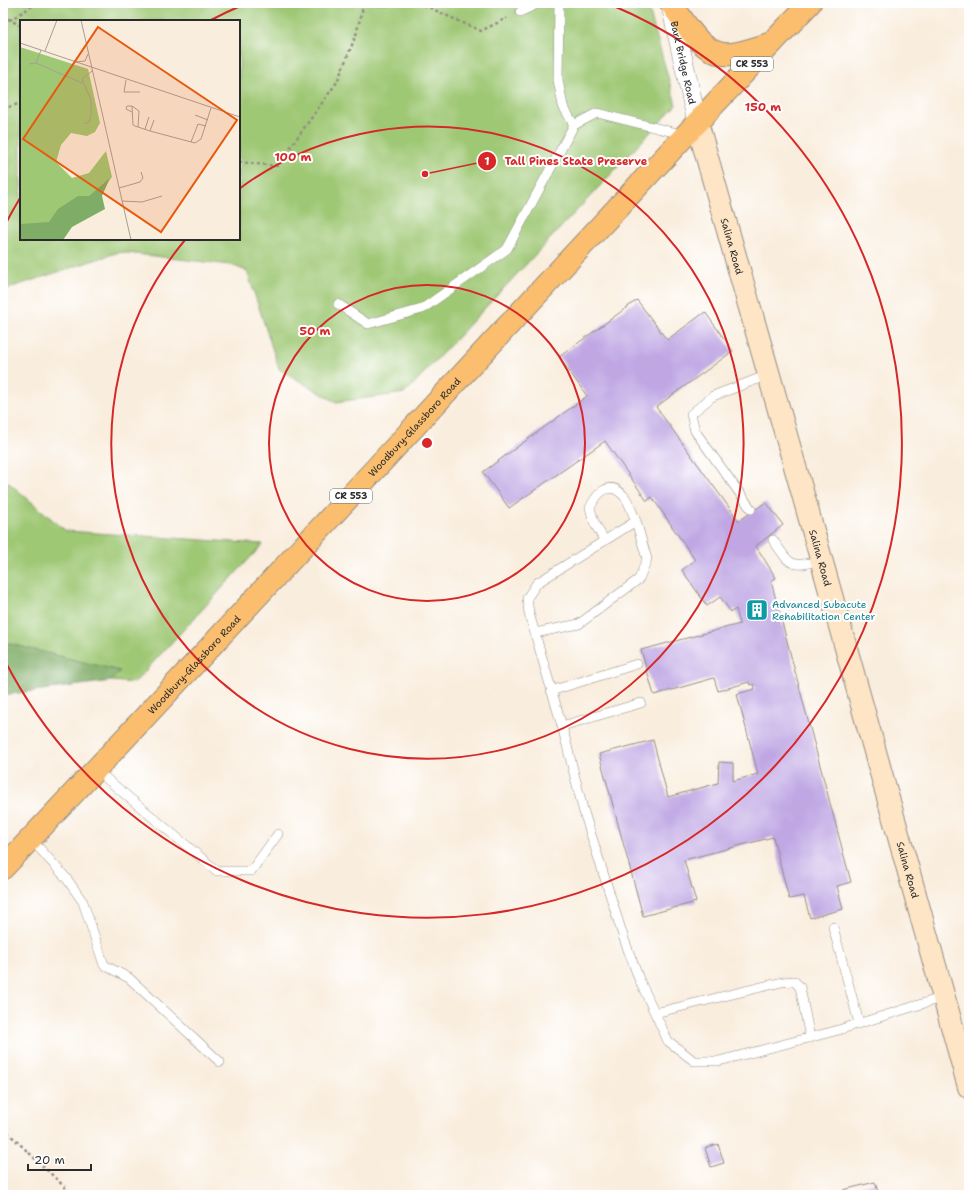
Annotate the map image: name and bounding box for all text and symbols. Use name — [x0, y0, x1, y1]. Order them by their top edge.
inset map — [20, 20, 240, 240]
street label: Bark Bridge Road — [668, 20, 699, 106]
road number: CR 553 — [731, 57, 773, 71]
text: 150 m — [745, 99, 781, 115]
text: 100 m — [275, 149, 312, 165]
callout: Tall Pines State Preserve — [477, 150, 656, 173]
text: 1 — [484, 153, 490, 169]
text: Tall Pines State Preserve — [505, 154, 648, 169]
street label: Salina Road — [718, 216, 747, 276]
text: 50 m — [300, 323, 331, 339]
street label: Woodbury-Glassboro Road — [365, 374, 464, 479]
centre of rings — [420, 436, 434, 450]
road number: CR 553 — [330, 489, 372, 503]
street label: Salina Road — [807, 528, 835, 588]
building icon: Advanced Subacute Rehabilitation Center — [744, 597, 770, 623]
place label: Advanced Subacute Rehabilitation Center — [772, 598, 875, 623]
street label: Woodbury-Glassboro Road — [145, 612, 244, 717]
street label: Salina Road — [894, 840, 922, 900]
scale bar — [28, 1146, 91, 1172]
text: 20 m — [34, 1152, 65, 1168]

